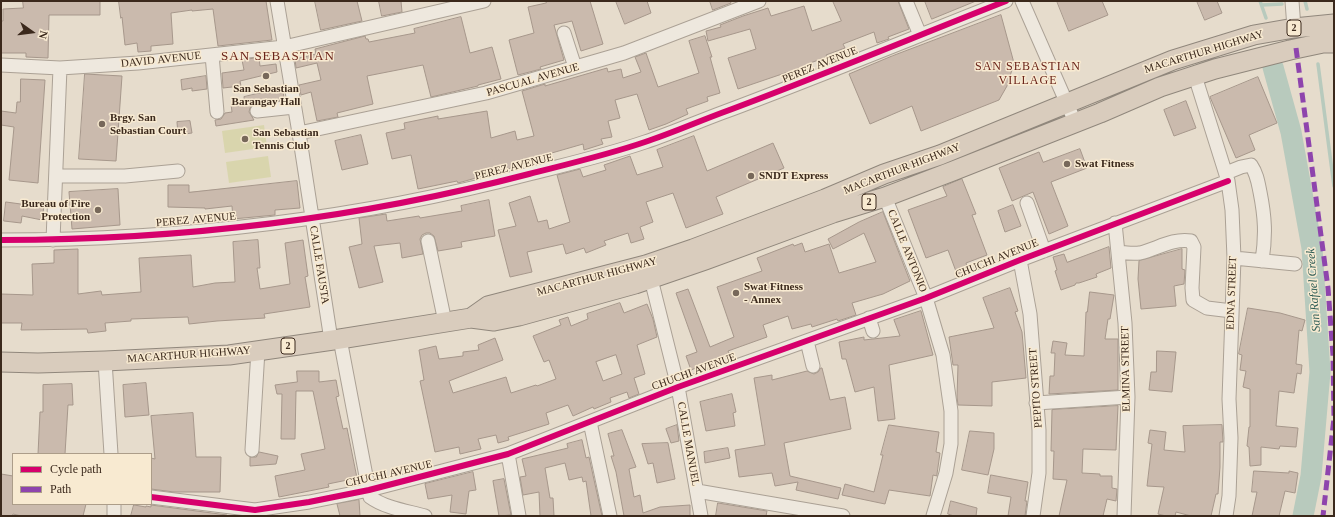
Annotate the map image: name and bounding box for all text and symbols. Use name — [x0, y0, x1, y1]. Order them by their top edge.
north arrow — [12, 12, 52, 52]
road number: 2 — [1287, 20, 1301, 36]
street label: MACARTHUR HIGHWAY — [1143, 28, 1265, 76]
text: N — [37, 30, 50, 40]
street label: PEREZ AVENUE — [780, 44, 860, 86]
street label: DAVID AVENUE — [120, 49, 202, 71]
district label: SAN SEBASTIAN — [221, 49, 335, 65]
street label: PASCUAL AVENUE — [485, 60, 581, 100]
district label: SAN SEBASTIAN VILLAGE — [975, 60, 1081, 88]
marker: San Sebastian Barangay Hall — [261, 71, 271, 81]
place label: San Sebastian Barangay Hall — [232, 82, 300, 108]
place label: Brgy. San Sebastian Court — [110, 111, 186, 137]
marker: Brgy. San Sebastian Court — [97, 119, 107, 129]
place label: San Sebastian Tennis Club — [253, 126, 319, 152]
marker: San Sebastian Tennis Club — [240, 134, 250, 144]
street label: MACARTHUR HIGHWAY — [842, 141, 962, 197]
street label: PEREZ AVENUE — [474, 151, 554, 183]
place label: Swat Fitness — [1075, 157, 1134, 171]
marker: Swat Fitness — [1062, 159, 1072, 169]
place label: SNDT Express — [759, 169, 828, 183]
marker: SNDT Express — [746, 171, 756, 181]
road number: 2 — [862, 194, 876, 210]
place label: Bureau of Fire Protection — [21, 197, 90, 223]
marker: Bureau of Fire Protection — [93, 205, 103, 215]
street label: CALLE ANTONIO — [884, 208, 930, 294]
street label: PEREZ AVENUE — [155, 210, 237, 230]
street label: CALLE FAUSTA — [306, 225, 332, 305]
street label: CHUCHI AVENUE — [953, 236, 1041, 282]
water label: San Rafael Creek — [1304, 248, 1324, 332]
street label: MACARTHUR HIGHWAY — [535, 255, 659, 299]
street label: EDNA STREET — [1224, 256, 1240, 330]
place label: Swat Fitness - Annex — [744, 280, 803, 306]
marker: Swat Fitness - Annex — [731, 288, 741, 298]
street label: ELMINA STREET — [1119, 326, 1133, 412]
road number: 2 — [281, 338, 295, 354]
street label: MACARTHUR HIGHWAY — [127, 344, 251, 366]
street label: PEPITO STREET — [1027, 348, 1045, 428]
street label: CHUCHI AVENUE — [650, 351, 738, 393]
street label: CALLE MANUEL — [674, 401, 702, 487]
legend — [12, 453, 152, 505]
street label: CHUCHI AVENUE — [344, 458, 434, 490]
text: Cycle path — [50, 462, 102, 476]
text: Path — [50, 482, 71, 496]

